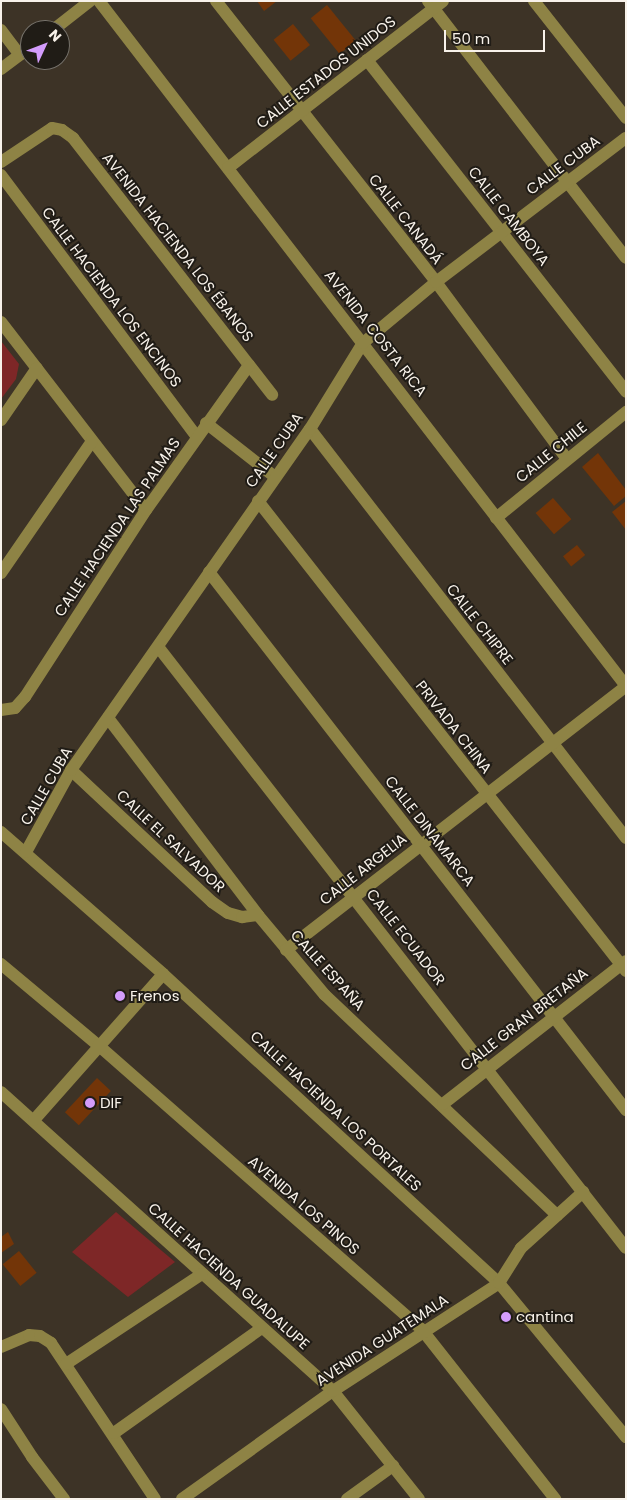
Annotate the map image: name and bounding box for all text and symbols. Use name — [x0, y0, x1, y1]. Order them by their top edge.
street label: CALLE ESTADOS UNIDOS — [253, 12, 399, 132]
north arrow — [20, 20, 70, 70]
scale bar — [447, 20, 548, 52]
text: N — [44, 25, 66, 46]
text: 50 m — [452, 28, 490, 49]
street label: CALLE CUBA — [523, 132, 603, 198]
street label: AVENIDA HACIENDA LOS ÉBANOS — [99, 149, 257, 345]
street label: CALLE CAMBOYA — [465, 163, 553, 269]
street label: CALLE CANADÁ — [365, 170, 447, 268]
street label: CALLE HACIENDA LOS ENCINOS — [38, 203, 186, 391]
street label: AVENIDA COSTA RICA — [321, 266, 431, 400]
street label: CALLE CUBA — [242, 409, 306, 491]
street label: CALLE CHILE — [512, 418, 590, 486]
street label: CALLE HACIENDA LAS PALMAS — [50, 434, 184, 620]
street label: CALLE CHIPRE — [443, 580, 517, 668]
street label: PRIVADA CHINA — [412, 677, 496, 777]
street label: CALLE CUBA — [16, 744, 76, 828]
street label: CALLE DINAMARCA — [381, 772, 479, 890]
street label: CALLE EL SALVADOR — [113, 786, 229, 896]
street label: CALLE ARGELIA — [316, 830, 410, 908]
street label: CALLE ECUADOR — [363, 885, 449, 989]
street label: CALLE ESPAÑA — [287, 926, 369, 1014]
street label: CALLE GRAN BRETAÑA — [457, 964, 591, 1074]
place label: Frenos — [130, 987, 179, 1005]
marker: Frenos — [114, 990, 126, 1002]
street label: CALLE HACIENDA LOS PORTALES — [247, 1027, 425, 1195]
place label: DIF — [100, 1094, 122, 1112]
marker: DIF — [84, 1097, 96, 1109]
street label: AVENIDA LOS PINOS — [245, 1152, 363, 1258]
street label: CALLE HACIENDA GUADALUPE — [145, 1199, 313, 1353]
street label: AVENIDA GUATEMALA — [312, 1290, 452, 1390]
place label: cantina — [516, 1308, 574, 1326]
marker: cantina — [500, 1311, 512, 1323]

